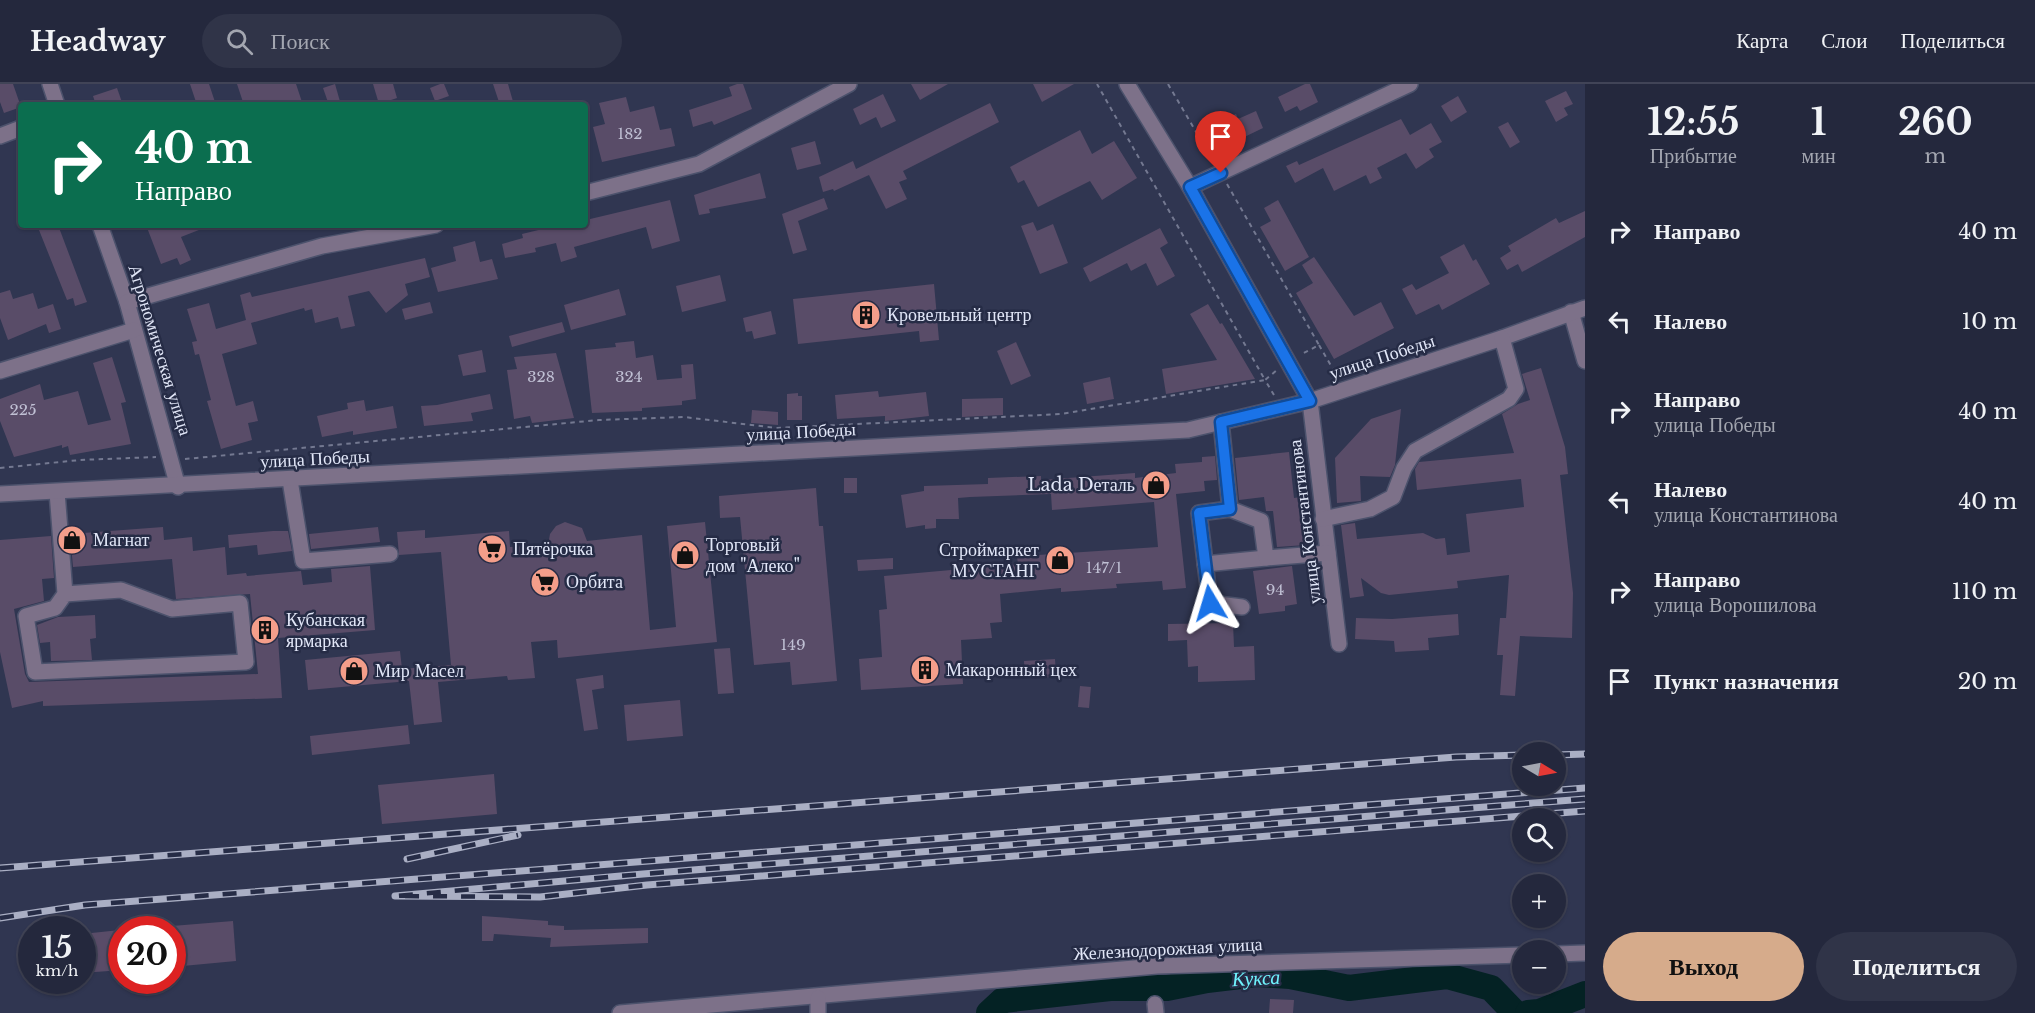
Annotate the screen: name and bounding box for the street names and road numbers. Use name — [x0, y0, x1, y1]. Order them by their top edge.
street label: Агрономическая улица — [124, 262, 196, 438]
street label: улица Победы — [1327, 330, 1437, 384]
street label: улица Победы — [746, 418, 856, 446]
street label: улица Константинова — [1284, 439, 1326, 605]
street label: улица Победы — [260, 445, 370, 473]
street label: Железнодорожная улица — [1073, 933, 1263, 965]

